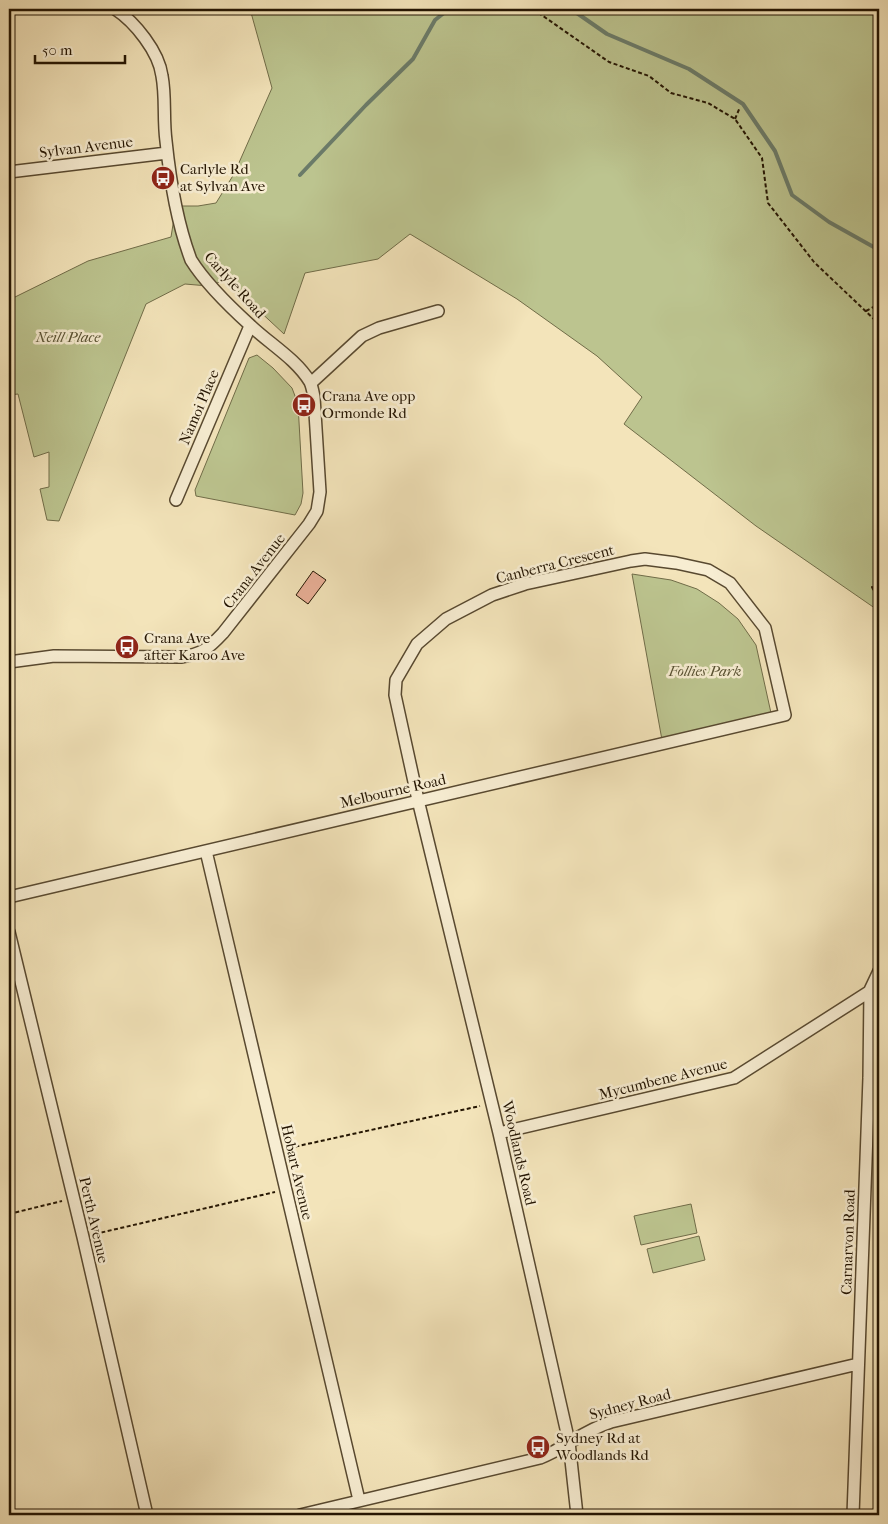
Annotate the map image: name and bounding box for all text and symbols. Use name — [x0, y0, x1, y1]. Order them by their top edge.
scale bar — [35, 32, 125, 64]
text: 50 m — [42, 41, 73, 59]
street label: Sylvan Avenue — [38, 132, 134, 162]
place label: Carlyle Rd at Sylvan Ave — [180, 160, 266, 195]
bus stop icon: Carlyle Rd at Sylvan Ave — [150, 165, 176, 191]
street label: Carlyle Road — [200, 248, 270, 323]
park label: Neill Place — [35, 328, 101, 346]
street label: Namoi Place — [175, 366, 223, 447]
place label: Crana Ave opp Ormonde Rd — [322, 387, 415, 422]
bus stop icon: Crana Ave opp Ormonde Rd — [291, 392, 317, 418]
street label: Crana Avenue — [219, 529, 289, 612]
street label: Canberra Crescent — [494, 540, 617, 587]
place label: Crana Ave after Karoo Ave — [144, 629, 246, 664]
bus stop icon: Crana Ave after Karoo Ave — [114, 634, 140, 660]
park label: Follies Park — [668, 662, 741, 680]
street label: Melbourne Road — [338, 770, 448, 812]
street label: Mycumbene Avenue — [597, 1054, 730, 1104]
street label: Woodlands Road — [498, 1098, 540, 1208]
street label: Hobart Avenue — [277, 1122, 317, 1222]
street label: Perth Avenue — [75, 1175, 113, 1265]
street label: Carnarvon Road — [837, 1188, 859, 1295]
street label: Sydney Road — [587, 1384, 673, 1424]
place label: Sydney Rd at Woodlands Rd — [555, 1429, 650, 1464]
bus stop icon: Sydney Rd at Woodlands Rd — [525, 1434, 551, 1460]

